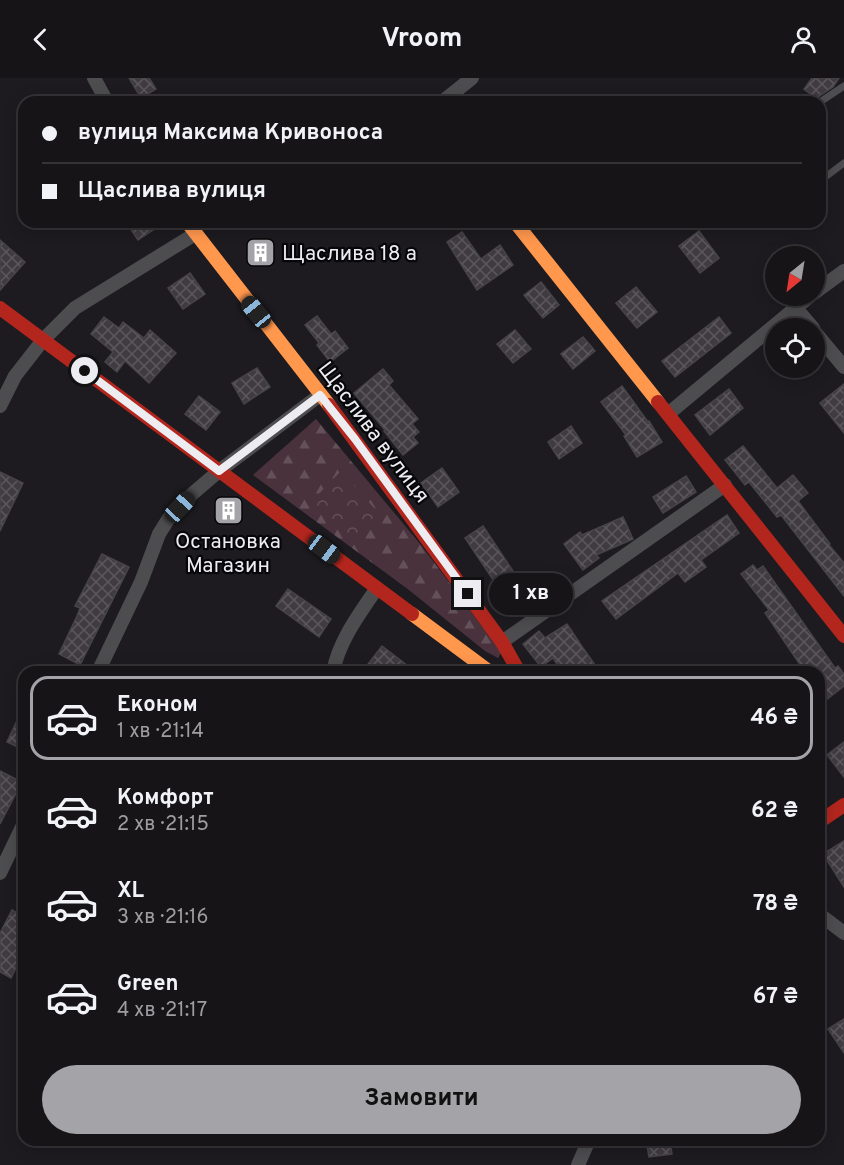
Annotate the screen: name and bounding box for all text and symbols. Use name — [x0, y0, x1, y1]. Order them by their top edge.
text: Vroom — [381, 22, 463, 56]
icon: back — [24, 23, 57, 56]
icon: person — [787, 23, 820, 56]
text: вулиця Максима Кривоноса — [78, 120, 383, 147]
text: Щаслива вулиця — [78, 178, 266, 205]
building icon: Щаслива 18 а — [245, 237, 277, 269]
place label: Щаслива 18 а — [282, 241, 417, 268]
north arrow — [765, 246, 825, 306]
map controls — [765, 246, 825, 378]
car — [238, 292, 274, 332]
button: locate — [765, 318, 825, 378]
route start — [71, 357, 98, 384]
street label: Щаслива вулиця — [311, 357, 435, 509]
car — [161, 488, 199, 526]
building icon: Остановка Магазин — [212, 494, 244, 526]
place label: Остановка Магазин — [175, 529, 281, 580]
car — [304, 531, 344, 567]
callout: 1 хв — [489, 573, 573, 615]
route end — [454, 580, 481, 607]
text: 1 хв — [513, 581, 549, 607]
icon: car — [45, 691, 99, 745]
text: Економ — [117, 692, 198, 719]
text: 46 ₴ — [750, 705, 798, 732]
text: 1 хв · 21:14 — [117, 719, 204, 745]
icon: car — [45, 784, 99, 838]
text: Комфорт — [117, 785, 214, 812]
text: 62 ₴ — [751, 798, 798, 825]
text: 2 хв · 21:15 — [117, 812, 209, 838]
icon: car — [45, 877, 99, 931]
text: XL — [117, 878, 144, 905]
text: 78 ₴ — [753, 891, 798, 918]
text: 3 хв · 21:16 — [117, 905, 208, 931]
icon: car — [45, 970, 99, 1024]
text: Green — [117, 971, 179, 998]
text: 67 ₴ — [753, 984, 798, 1011]
text: 4 хв · 21:17 — [117, 998, 207, 1024]
button: Замовити — [42, 1065, 801, 1134]

